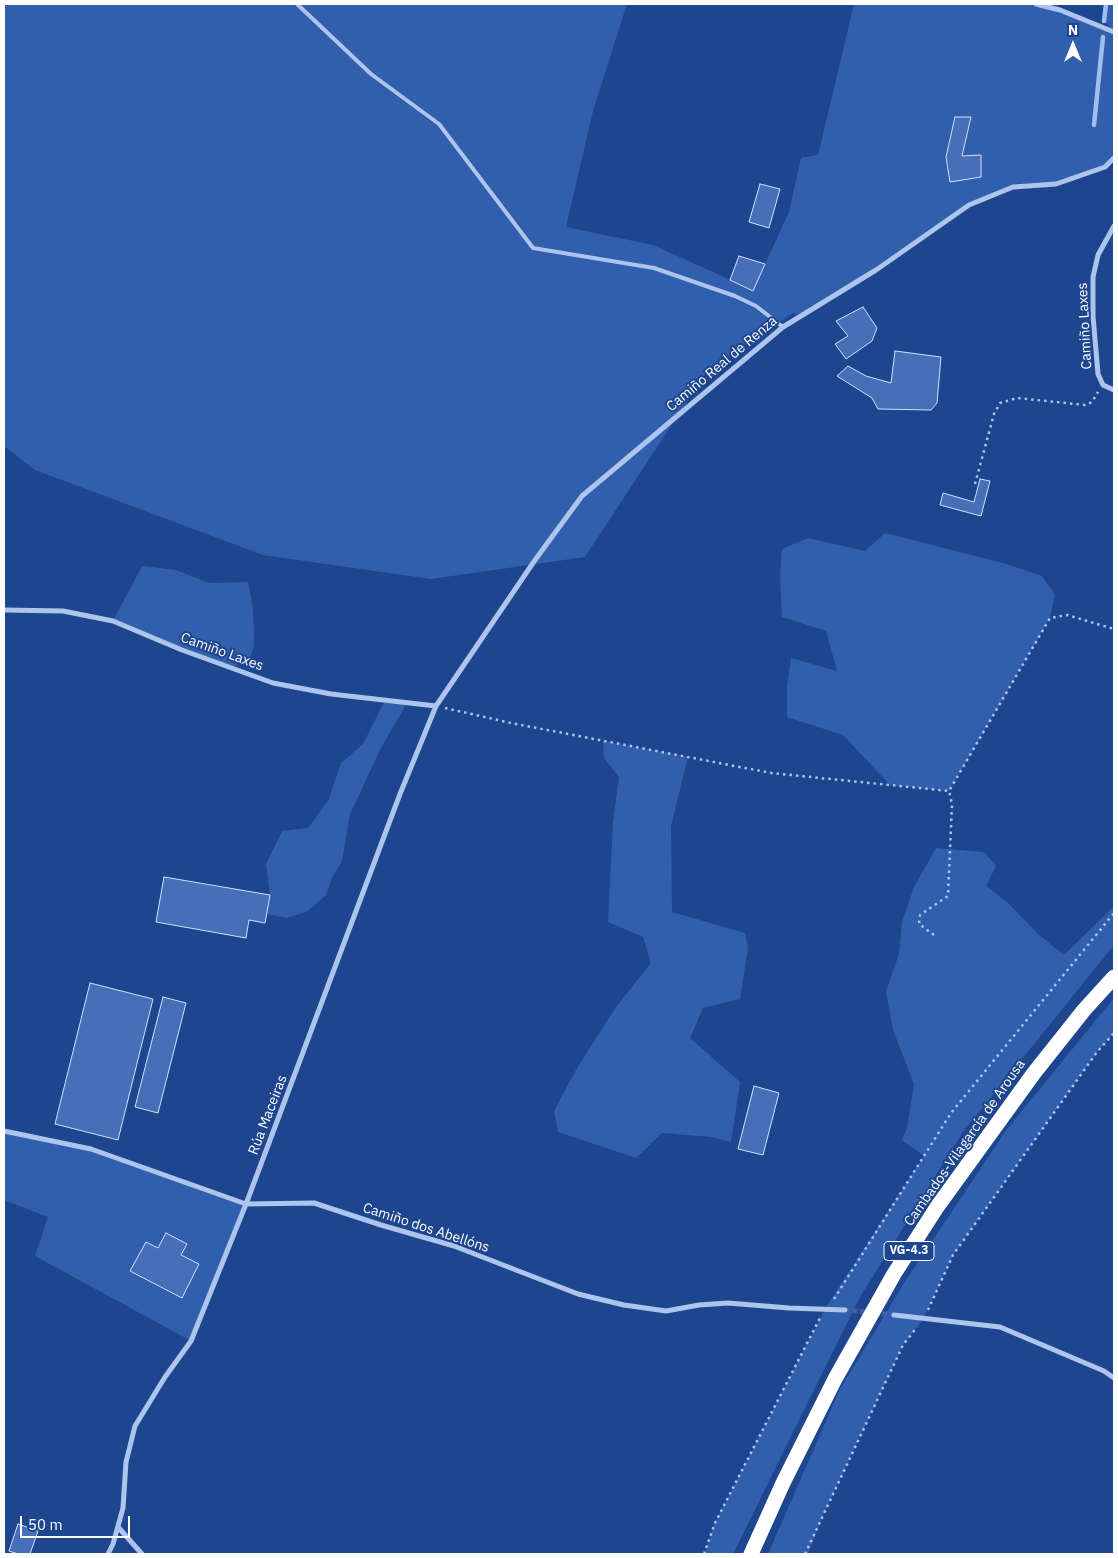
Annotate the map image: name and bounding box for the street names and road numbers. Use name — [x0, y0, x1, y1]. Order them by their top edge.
street label: Camiño Laxes — [1074, 282, 1096, 370]
street label: Camiño Real de Renza — [663, 313, 781, 415]
street label: Camiño Laxes — [178, 629, 266, 675]
street label: Cambados-Vilagarcía de Arousa — [901, 1056, 1029, 1230]
street label: Rúa Maceiras — [245, 1073, 291, 1157]
street label: Camiño dos Abellóns — [361, 1200, 491, 1256]
road number: VG-4.3 — [884, 1242, 934, 1260]

